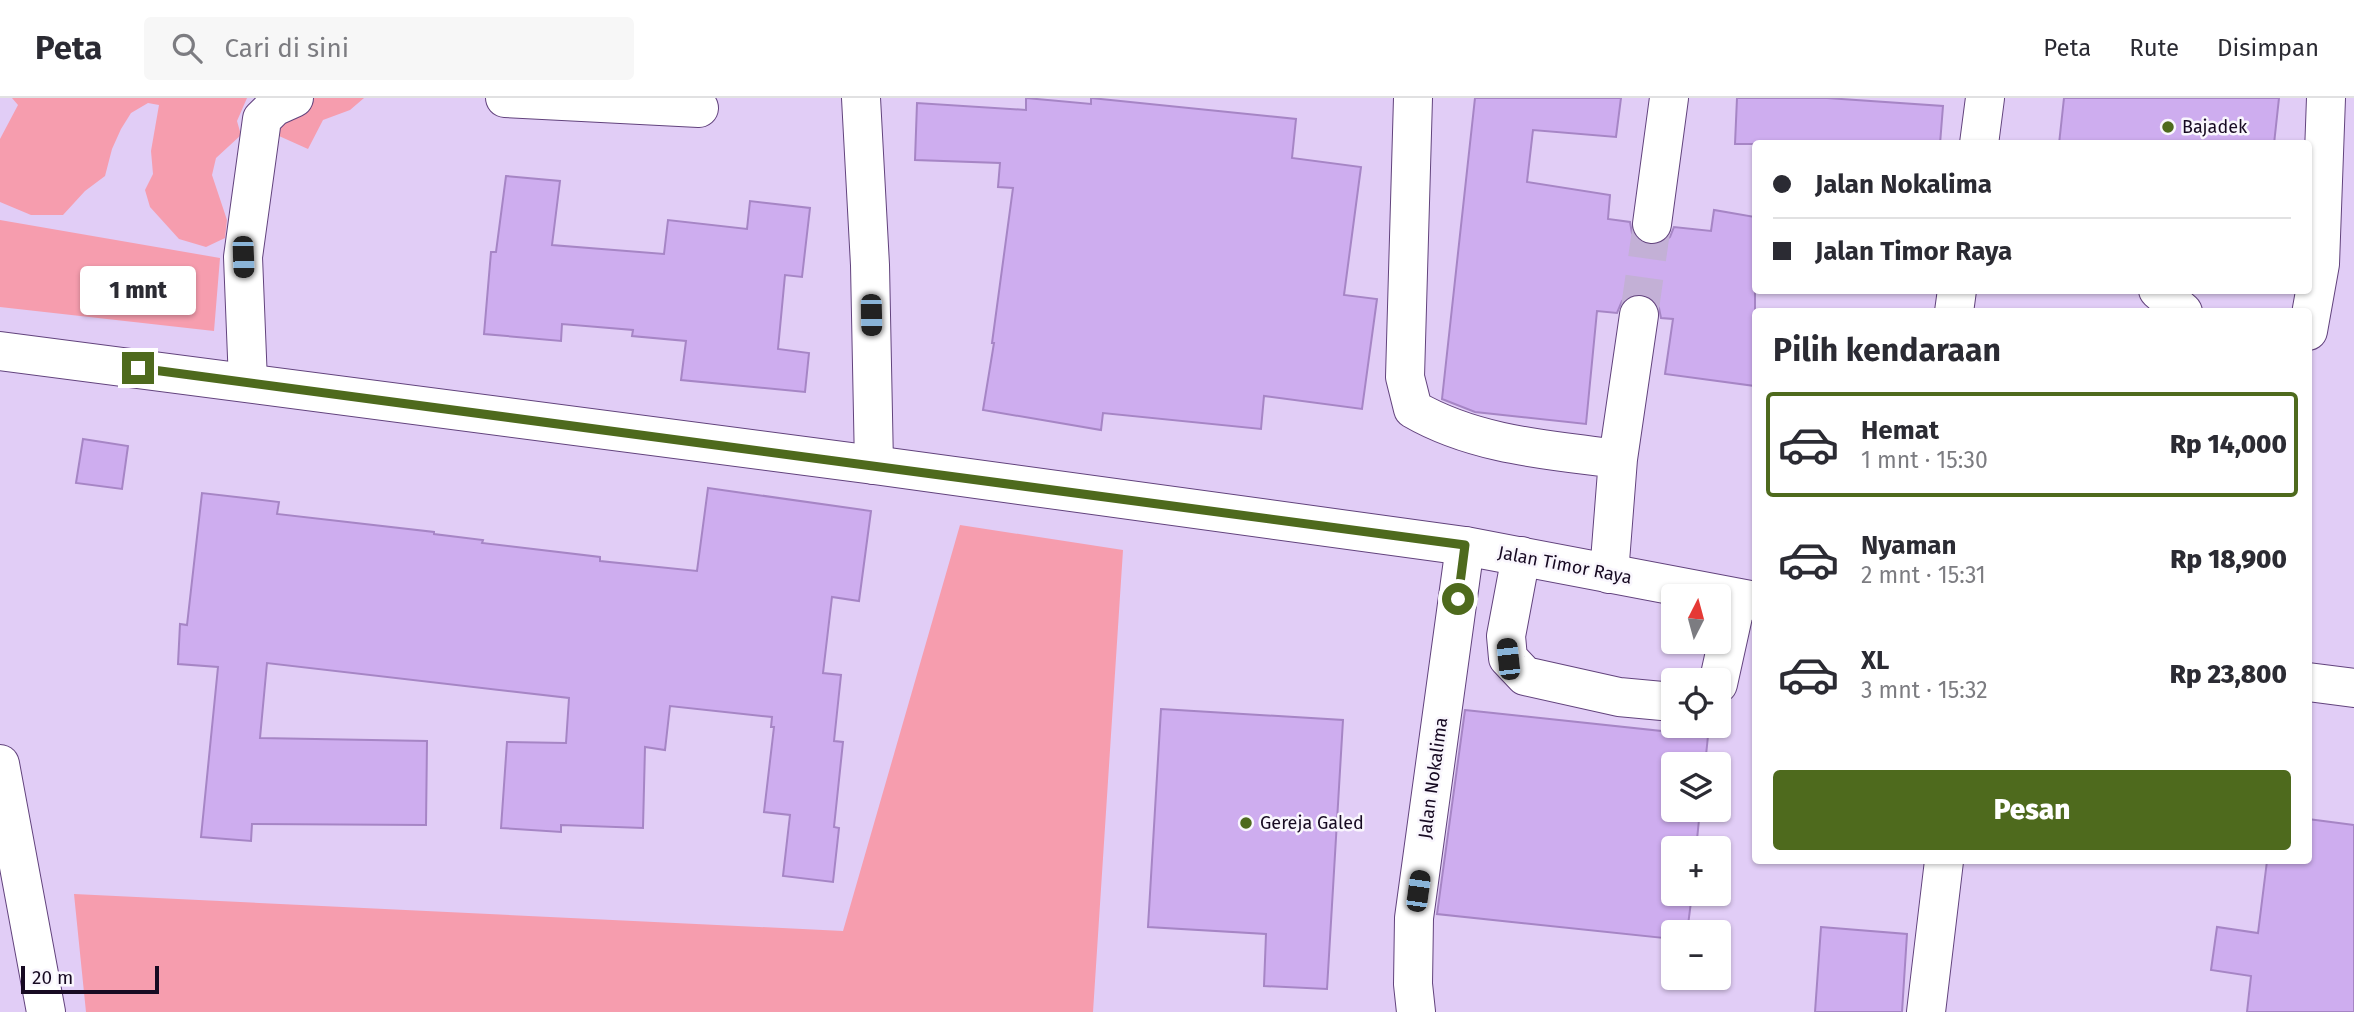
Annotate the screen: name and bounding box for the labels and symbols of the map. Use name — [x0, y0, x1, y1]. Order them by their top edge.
place label: Bajadek — [2182, 116, 2248, 138]
marker: Bajadek — [2160, 119, 2176, 135]
car — [232, 236, 255, 278]
callout: 1 mnt — [80, 266, 196, 316]
car — [861, 294, 882, 336]
route end — [122, 352, 154, 384]
street label: Jalan Timor Raya — [1496, 541, 1634, 589]
route start — [1442, 583, 1474, 615]
north arrow — [1661, 584, 1731, 654]
car — [1496, 637, 1521, 681]
street label: Jalan Nokalima — [1414, 716, 1452, 840]
place label: Gereja Galed — [1260, 812, 1364, 834]
marker: Gereja Galed — [1238, 815, 1254, 831]
car — [1405, 869, 1432, 913]
scale bar — [21, 963, 159, 995]

